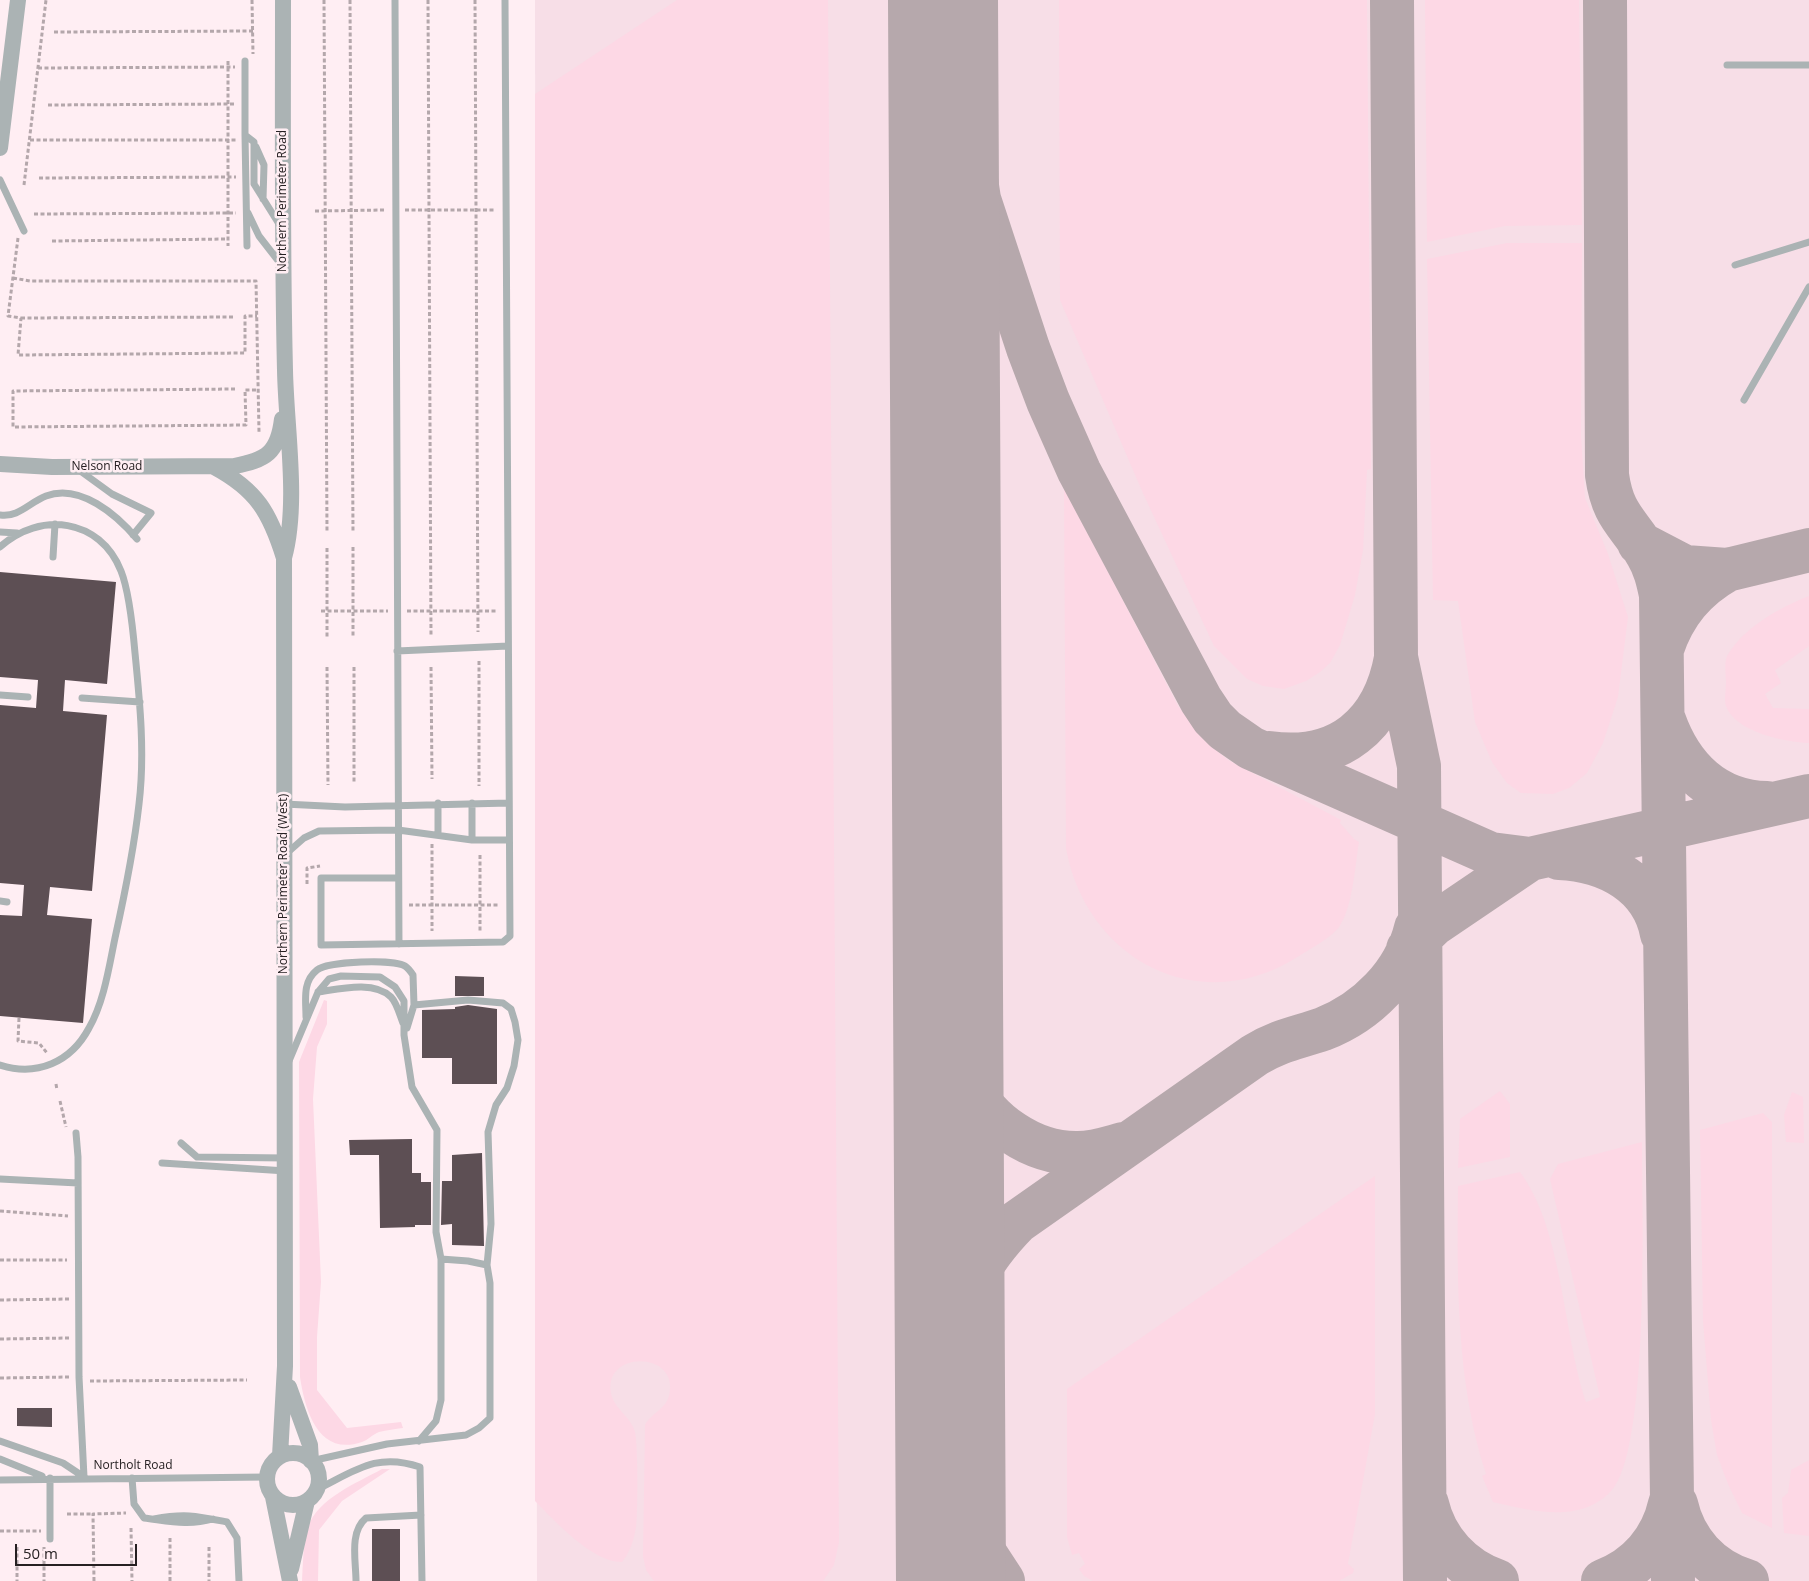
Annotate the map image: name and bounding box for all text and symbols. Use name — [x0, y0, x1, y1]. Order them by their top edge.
street label: Northern Perimeter Road — [276, 130, 290, 272]
street label: Nelson Road — [72, 460, 142, 474]
street label: Northern Perimeter Road (West) — [277, 794, 291, 974]
street label: Northolt Road — [93, 1459, 173, 1473]
scale bar — [18, 1534, 140, 1566]
text: 50 m — [23, 1543, 58, 1563]

